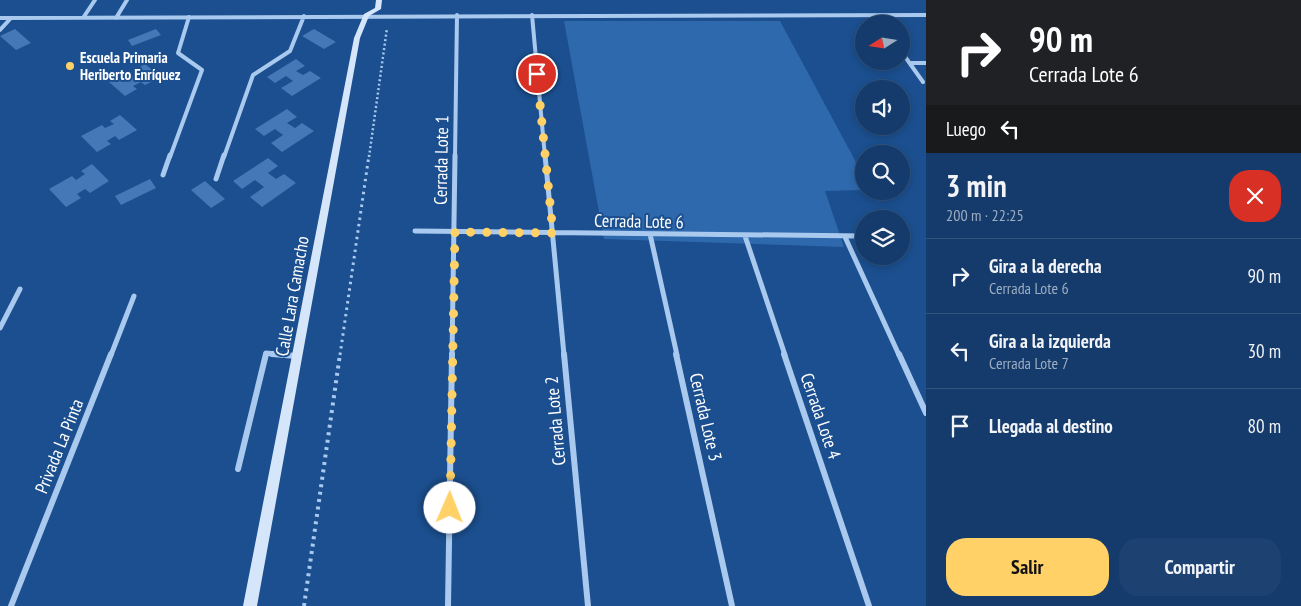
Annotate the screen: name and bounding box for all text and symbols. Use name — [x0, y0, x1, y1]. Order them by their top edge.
north arrow — [855, 15, 910, 70]
map controls — [855, 15, 910, 265]
text: 90 m — [1029, 16, 1093, 62]
icon: right — [946, 20, 1011, 85]
place label: Escuela Primaria Heriberto Enríquez — [80, 48, 181, 84]
pin — [516, 53, 558, 95]
marker: Escuela Primaria Heriberto Enríquez — [64, 60, 76, 72]
icon: arrive — [523, 60, 551, 88]
text: Cerrada Lote 6 — [1029, 60, 1139, 88]
button: sound — [855, 80, 910, 135]
street label: Cerrada Lote 1 — [429, 115, 453, 205]
icon: left — [996, 115, 1024, 143]
text: Luego — [946, 117, 986, 141]
button: search — [855, 145, 910, 200]
text: 3 min — [946, 166, 1007, 205]
button: close — [1229, 170, 1281, 222]
text: 200 m · 22:25 — [946, 205, 1024, 225]
street label: Cerrada Lote 6 — [594, 209, 684, 233]
button: layers — [855, 210, 910, 265]
street label: Calle Lara Camacho — [270, 234, 314, 358]
text: Gira a la derecha — [989, 254, 1102, 278]
icon: right — [946, 262, 974, 290]
text: 90 m — [1248, 264, 1281, 288]
text: Cerrada Lote 6 — [989, 278, 1069, 298]
text: Gira a la izquierda — [989, 329, 1111, 353]
icon: left — [946, 337, 974, 365]
text: 30 m — [1248, 339, 1281, 363]
text: Cerrada Lote 7 — [989, 353, 1069, 373]
street label: Cerrada Lote 4 — [796, 370, 846, 462]
street label: Cerrada Lote 3 — [685, 371, 727, 463]
street label: Cerrada Lote 2 — [540, 375, 570, 467]
street label: Privada La Pinta — [30, 395, 88, 497]
icon: arrive — [946, 412, 974, 440]
text: Llegada al destino — [989, 414, 1113, 438]
text: 80 m — [1248, 414, 1281, 438]
position arrow — [423, 481, 475, 533]
button: Salir — [946, 538, 1109, 596]
button: Compartir — [1119, 538, 1281, 596]

